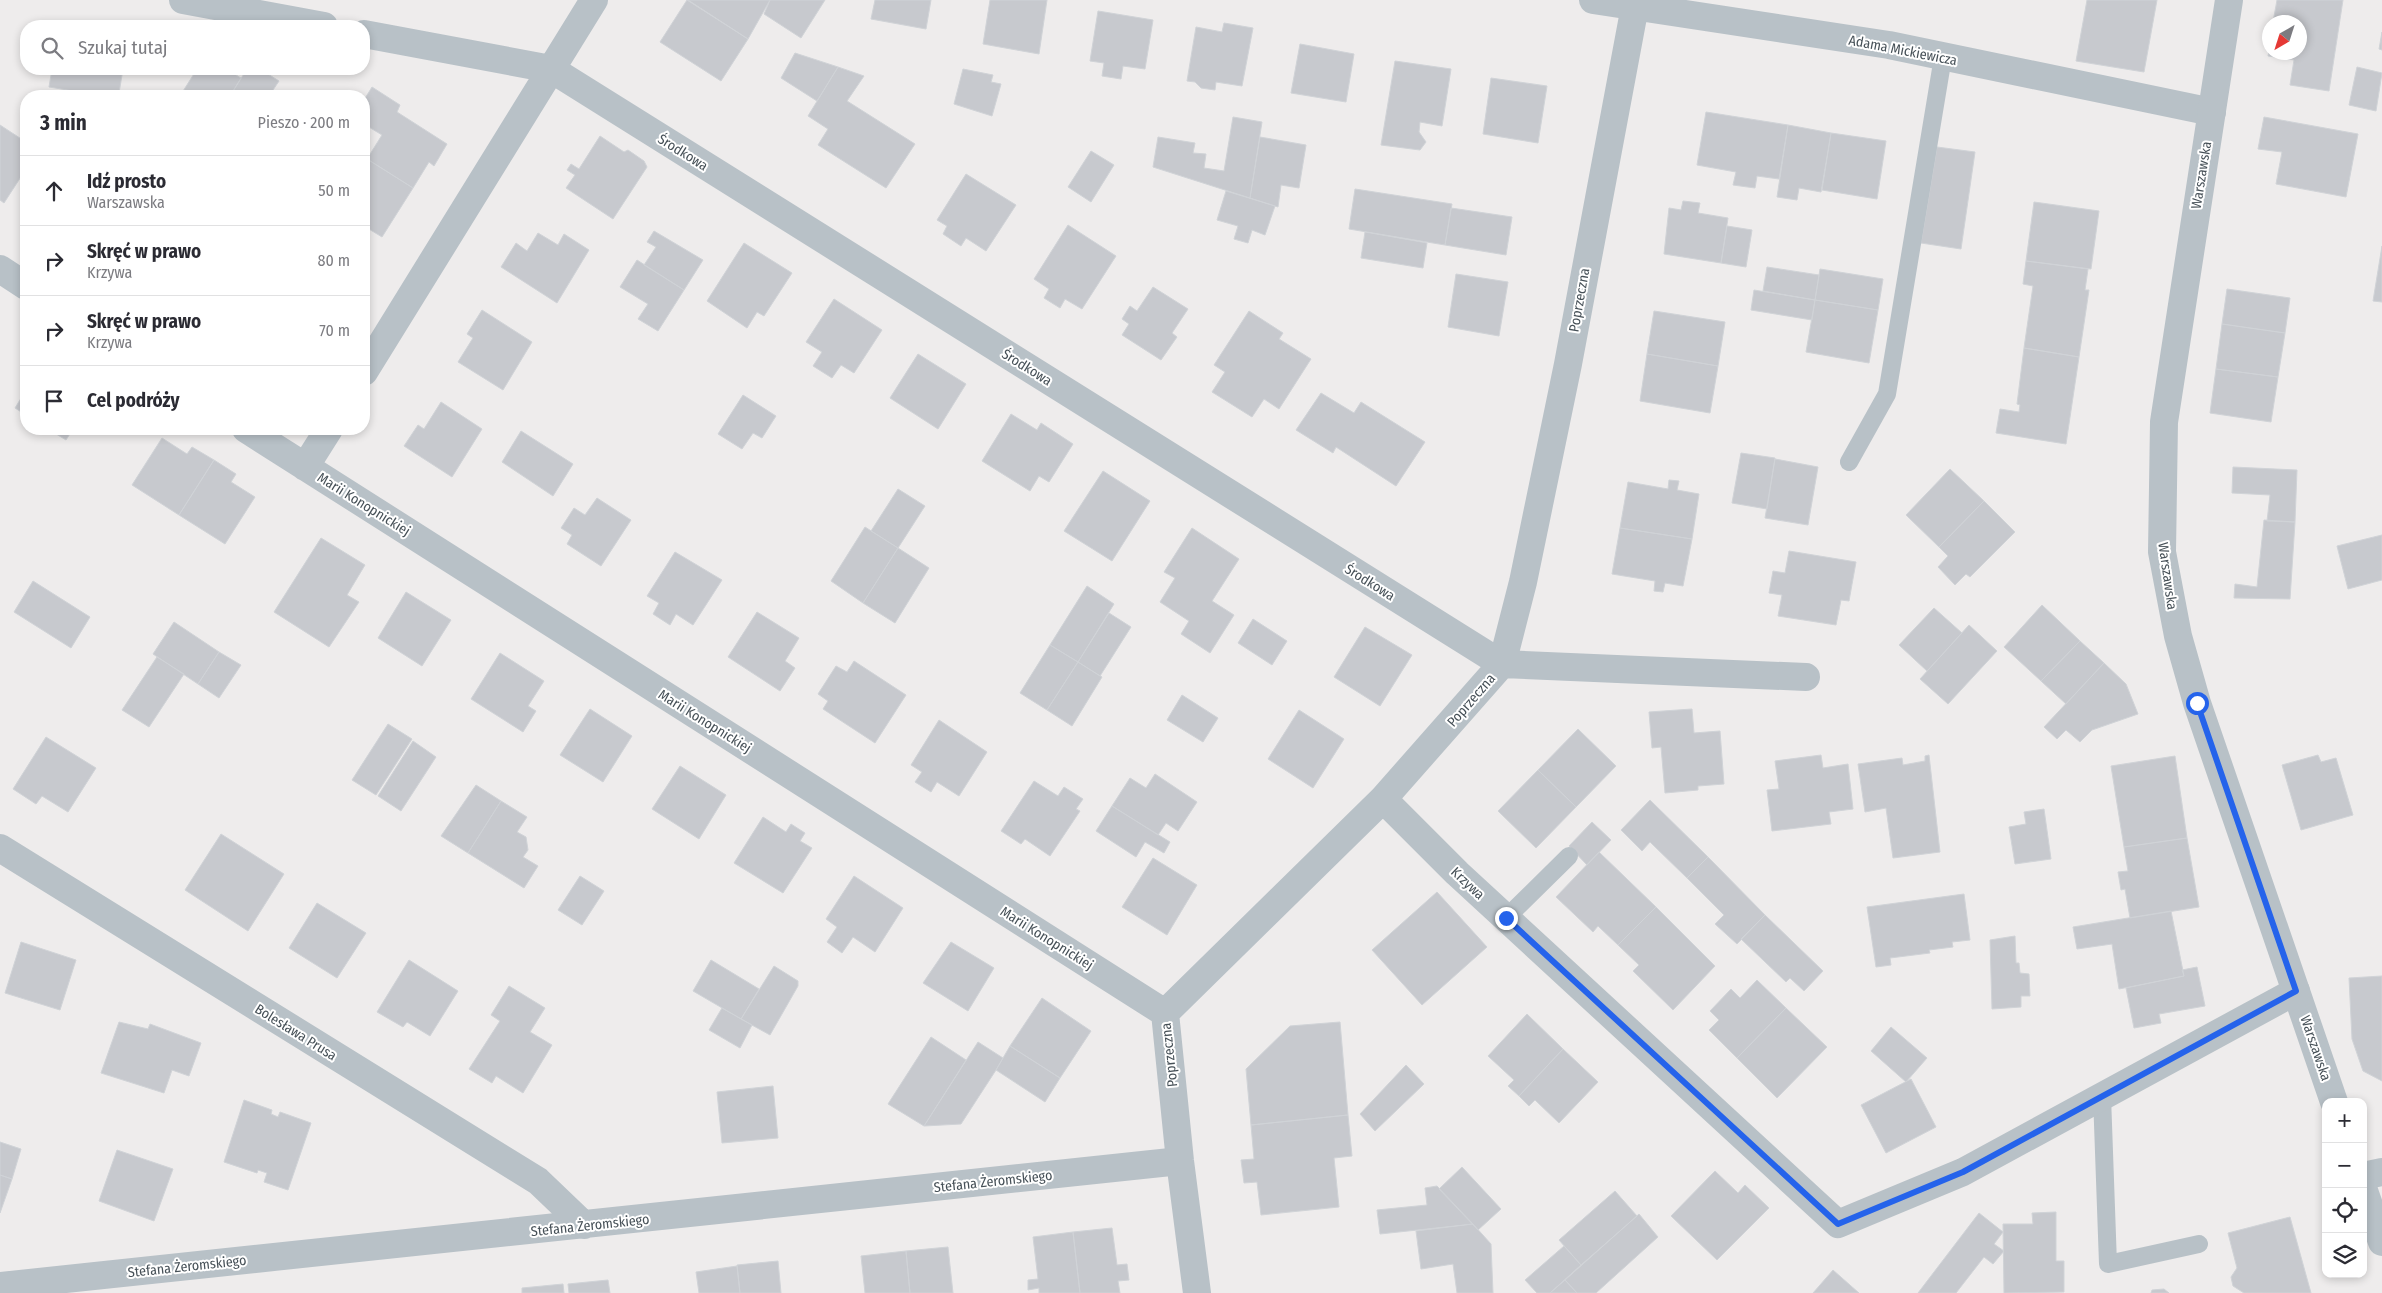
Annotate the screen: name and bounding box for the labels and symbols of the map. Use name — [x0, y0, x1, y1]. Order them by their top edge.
north arrow — [2262, 15, 2307, 60]
street label: Adama Mickiewicza — [1847, 32, 1959, 69]
street label: Środkowa — [655, 130, 712, 175]
street label: Warszawska — [2188, 140, 2215, 210]
street label: Poprzeczna — [1566, 267, 1593, 333]
street label: Środkowa — [999, 345, 1056, 390]
street label: Marii Konopnickiej — [314, 469, 413, 540]
street label: Warszawska — [2154, 541, 2181, 611]
street label: Środkowa — [1342, 560, 1399, 605]
street label: Poprzeczna — [1444, 670, 1499, 730]
street label: Marii Konopnickiej — [655, 686, 754, 757]
route start — [2186, 692, 2209, 715]
street label: Krzywa — [1447, 864, 1488, 903]
street label: Marii Konopnickiej — [997, 903, 1096, 974]
route end — [1495, 907, 1518, 930]
street label: Bolesława Prusa — [252, 1001, 340, 1064]
street label: Warszawska — [2296, 1013, 2335, 1083]
street label: Poprzeczna — [1158, 1022, 1181, 1088]
street label: Stefana Żeromskiego — [933, 1167, 1053, 1196]
street label: Stefana Żeromskiego — [530, 1211, 650, 1240]
street label: Stefana Żeromskiego — [127, 1252, 247, 1281]

